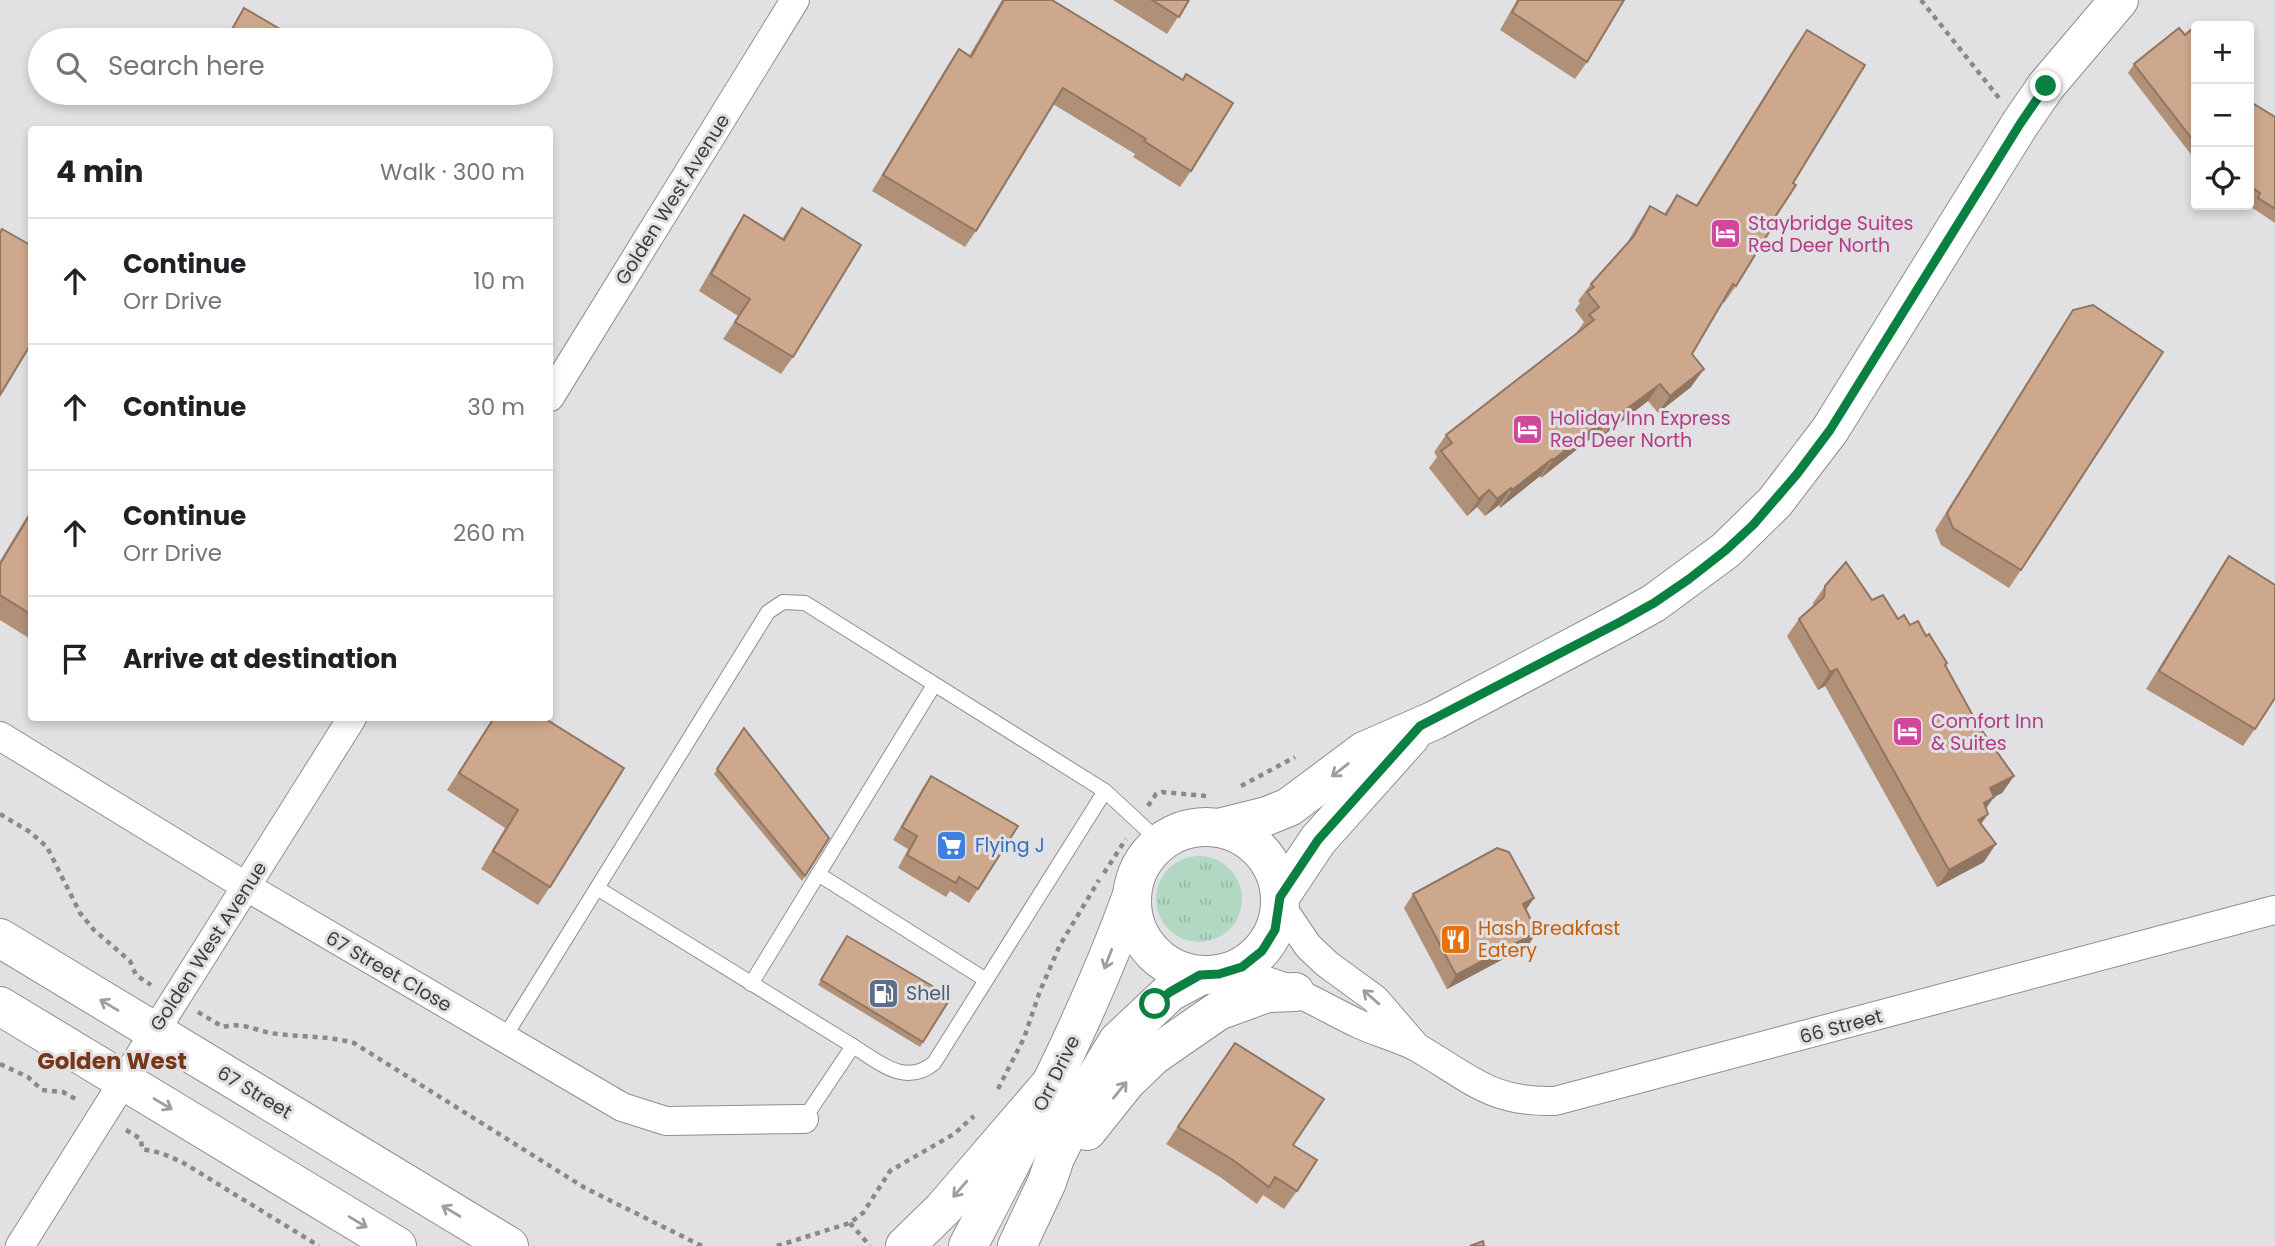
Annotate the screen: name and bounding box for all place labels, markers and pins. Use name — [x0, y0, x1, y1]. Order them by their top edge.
place label: Staybridge Suites Red Deer North — [1748, 210, 1913, 259]
hotel icon: Staybridge Suites Red Deer North — [1708, 217, 1742, 251]
place label: Holiday Inn Express Red Deer North — [1550, 405, 1731, 454]
hotel icon: Holiday Inn Express Red Deer North — [1510, 412, 1544, 446]
place label: Comfort Inn & Suites — [1931, 708, 2044, 757]
hotel icon: Comfort Inn & Suites — [1891, 715, 1925, 749]
supermarket icon: Flying J — [935, 828, 969, 862]
place label: Flying J — [975, 832, 1045, 859]
place label: Hash Breakfast Eatery — [1478, 915, 1620, 964]
restaurant icon: Hash Breakfast Eatery — [1438, 922, 1472, 956]
fuel station icon: Shell — [866, 976, 900, 1010]
place label: Shell — [906, 980, 950, 1007]

